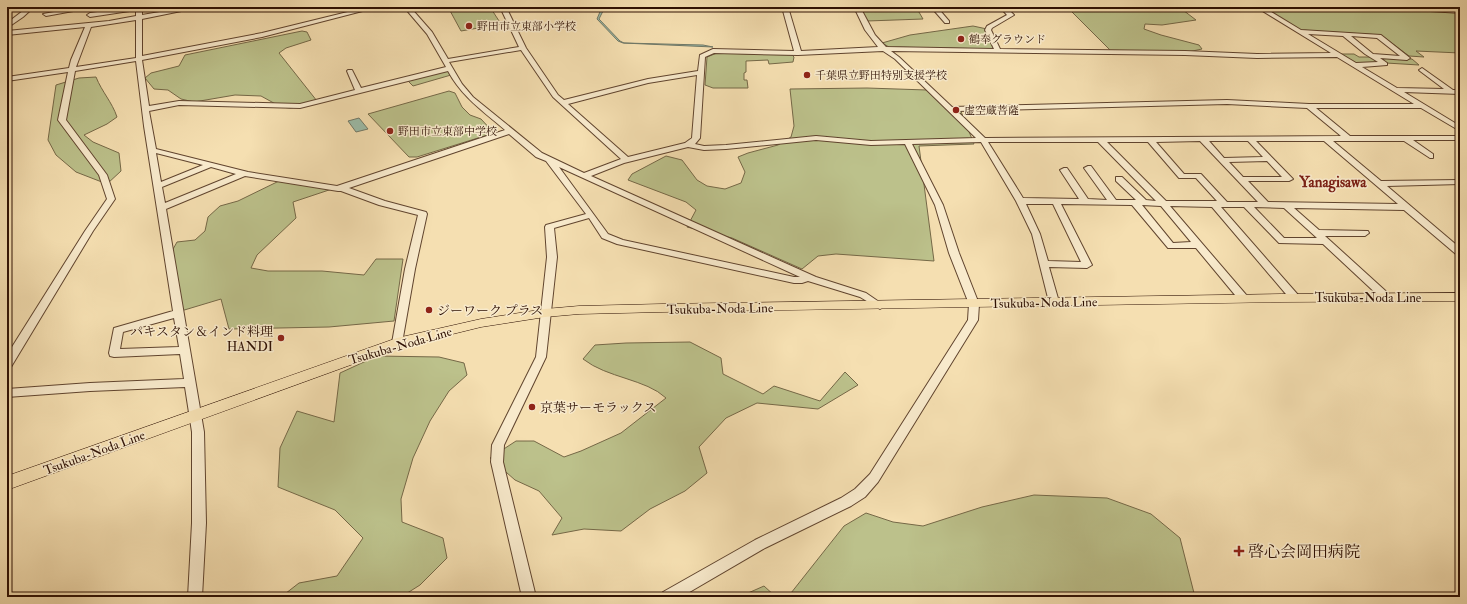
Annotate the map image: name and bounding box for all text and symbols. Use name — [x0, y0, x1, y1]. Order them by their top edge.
place label: 野田市立東部小学校 — [477, 20, 576, 33]
marker: 野田市立東部小学校 — [464, 21, 474, 31]
place label: 鶴奉グラウンド — [969, 33, 1046, 46]
marker: 鶴奉グラウンド — [956, 34, 966, 44]
place label: 千葉県立野田特別支援学校 — [815, 69, 947, 82]
marker: 千葉県立野田特別支援学校 — [802, 70, 812, 80]
place label: 虚空蔵菩薩 — [964, 104, 1019, 117]
marker: 虚空蔵菩薩 — [951, 105, 961, 115]
place label: 野田市立東部中学校 — [398, 125, 497, 138]
marker: 野田市立東部中学校 — [385, 126, 395, 136]
district label: Yanagisawa — [1299, 173, 1367, 193]
street label: Tsukuba-Noda Line — [1315, 290, 1422, 306]
street label: Tsukuba-Noda Line — [991, 294, 1098, 312]
street label: Tsukuba-Noda Line — [667, 300, 774, 318]
place label: ジーワーク プラス — [437, 303, 543, 319]
marker: ジーワーク プラス — [424, 305, 434, 315]
street label: Tsukuba-Noda Line — [347, 323, 454, 368]
place label: パキスタン＆インド料理 HANDI — [130, 324, 273, 355]
marker: パキスタン＆インド料理 HANDI — [276, 333, 286, 343]
place label: 京葉サーモラックス — [540, 400, 657, 416]
marker: 京葉サーモラックス — [527, 402, 537, 412]
street label: Tsukuba-Noda Line — [42, 427, 148, 479]
place label: 啓心会岡田病院 — [1248, 542, 1360, 562]
marker: 啓心会岡田病院 — [1233, 545, 1245, 557]

